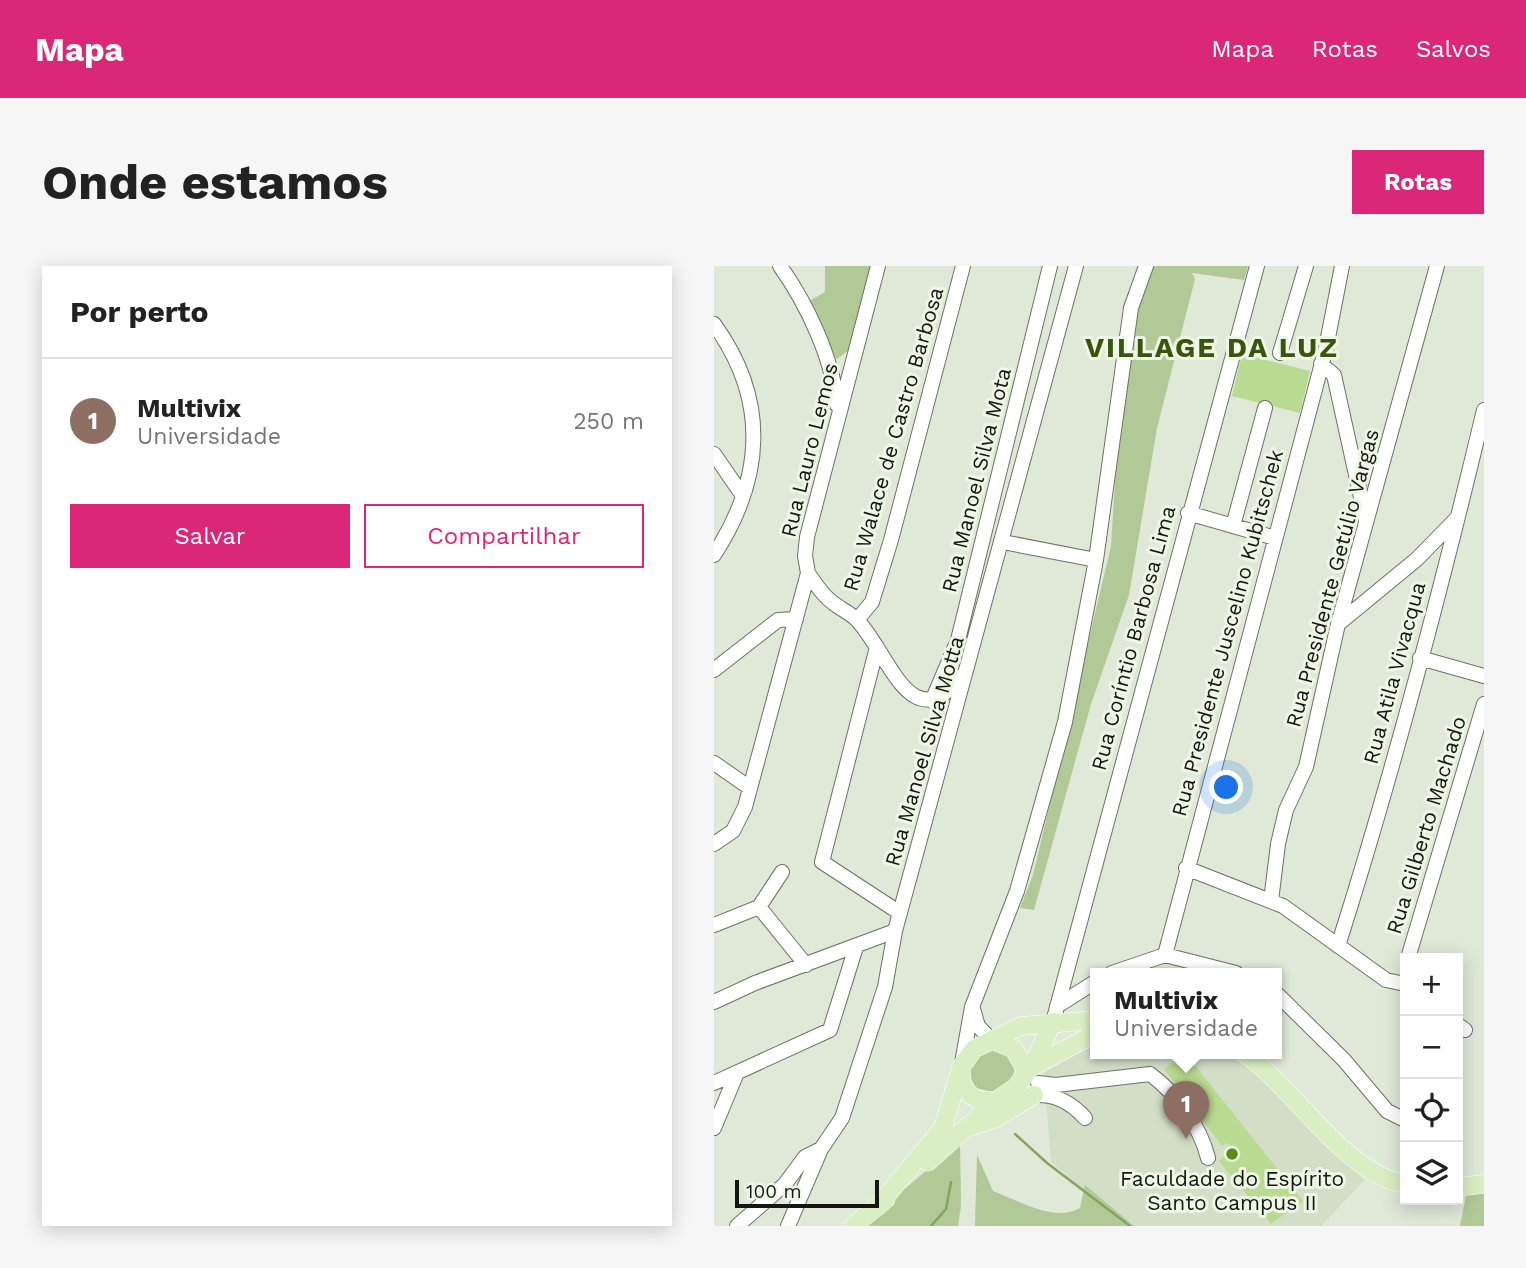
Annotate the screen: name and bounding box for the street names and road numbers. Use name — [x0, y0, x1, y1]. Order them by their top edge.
street label: Rua Walace de Castro Barbosa — [838, 284, 948, 594]
street label: Rua Lauro Lemos — [775, 360, 843, 540]
street label: Rua Manoel Silva Mota — [936, 365, 1016, 595]
street label: Rua Presidente Getúlio Vargas — [1280, 426, 1384, 730]
street label: Rua Presidente Juscelino Kubitschek — [1166, 447, 1288, 819]
street label: Rua Coríntio Barbosa Lima — [1086, 503, 1180, 773]
street label: Rua Atila Vivacqua — [1358, 579, 1430, 767]
street label: Rua Manoel Silva Motta — [879, 633, 969, 869]
street label: Rua Gilberto Machado — [1381, 713, 1471, 937]

